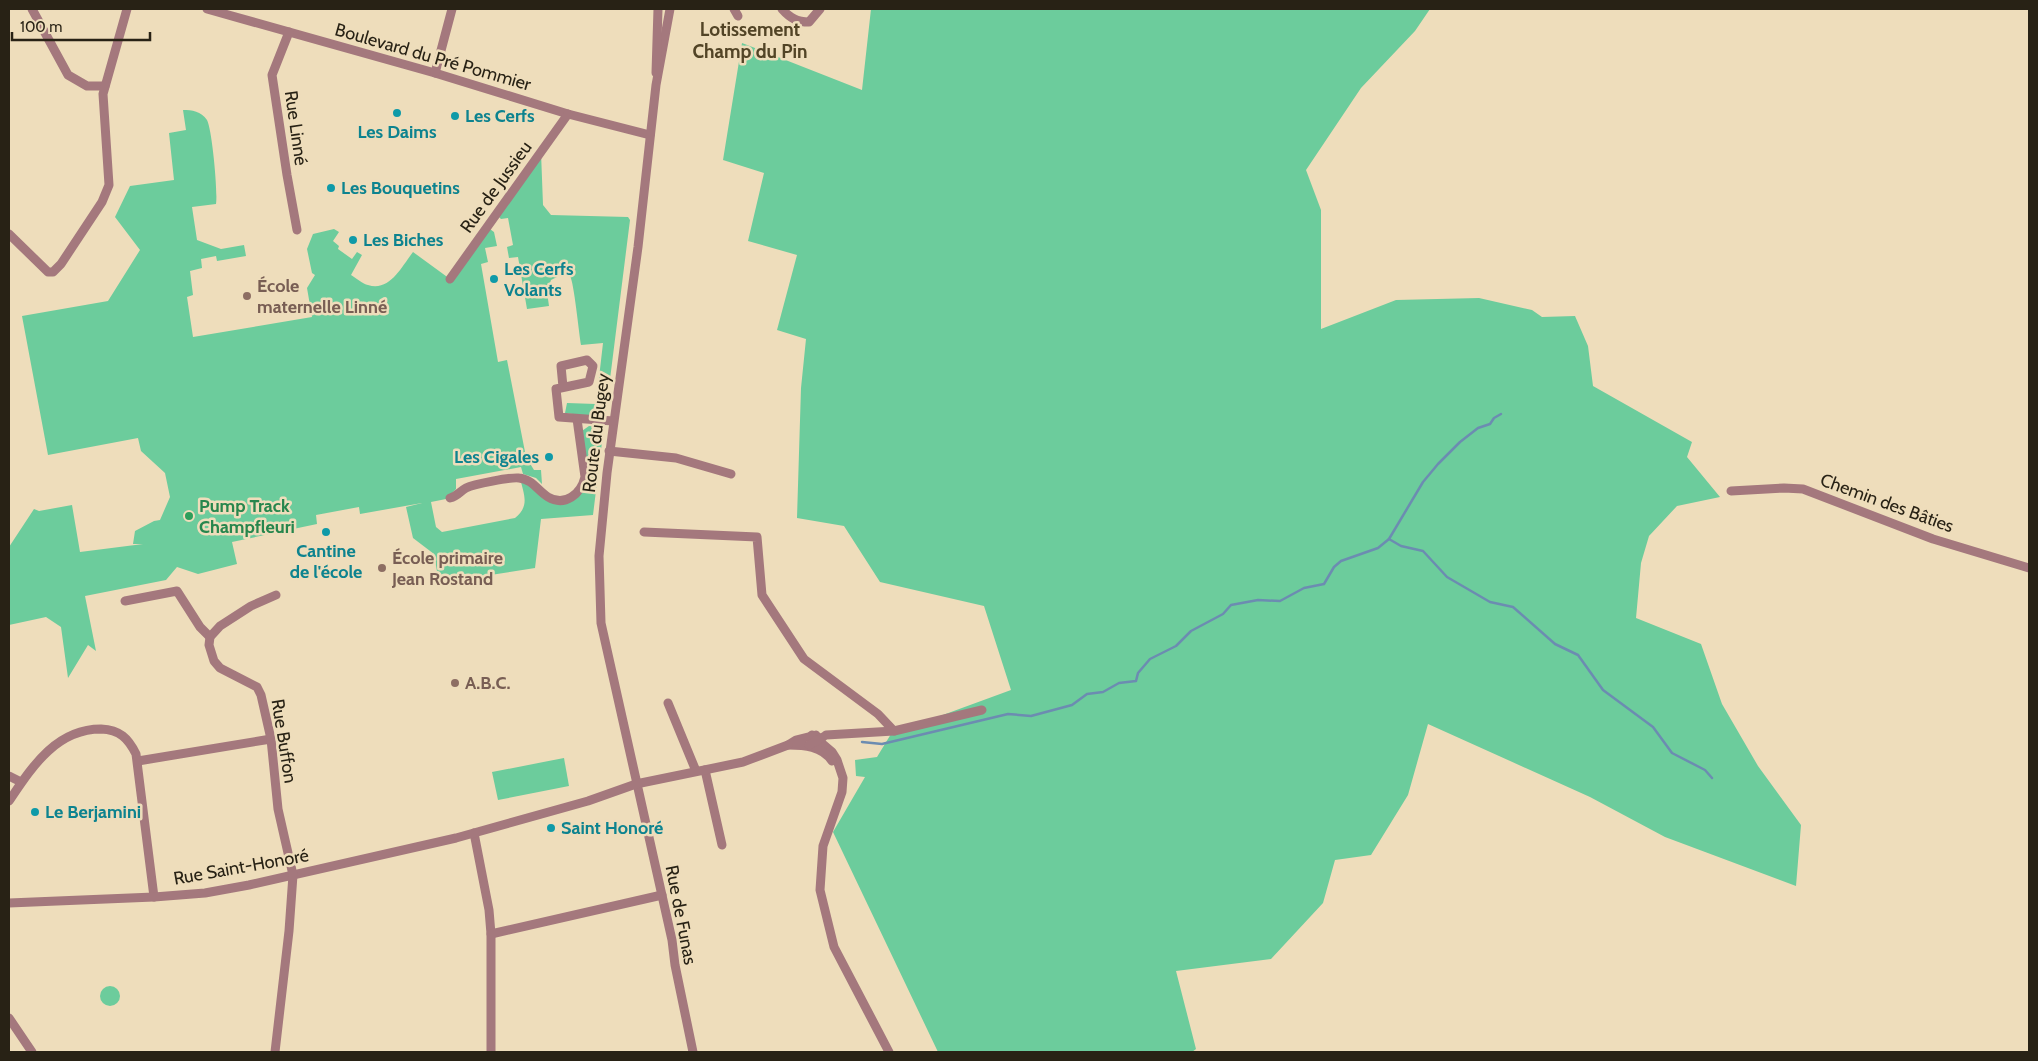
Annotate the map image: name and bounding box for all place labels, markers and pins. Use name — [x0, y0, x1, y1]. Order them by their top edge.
place label: Les Cerfs — [465, 105, 535, 127]
marker: Les Daims — [391, 107, 403, 119]
marker: Les Cerfs — [449, 110, 461, 122]
place label: Les Daims — [357, 121, 437, 143]
place label: Les Bouquetins — [341, 177, 460, 199]
marker: Les Bouquetins — [325, 182, 337, 194]
place label: Les Biches — [363, 229, 444, 251]
marker: Les Biches — [347, 234, 359, 246]
place label: Les Cerfs Volants — [504, 258, 574, 301]
marker: Les Cerfs Volants — [488, 273, 500, 285]
place label: École maternelle Linné — [257, 275, 387, 318]
marker: École maternelle Linné — [241, 290, 253, 302]
place label: Les Cigales — [454, 446, 539, 468]
marker: Les Cigales — [543, 451, 555, 463]
place label: Pump Track Champfleuri — [199, 495, 295, 538]
marker: Pump Track Champfleuri — [183, 510, 195, 522]
marker: Cantine de l'école — [320, 526, 332, 538]
place label: Cantine de l'école — [290, 540, 362, 583]
place label: École primaire Jean Rostand — [391, 547, 503, 590]
marker: École primaire Jean Rostand — [376, 562, 388, 574]
place label: A.B.C. — [465, 672, 510, 694]
marker: A.B.C. — [449, 677, 461, 689]
place label: Le Berjamini — [45, 801, 141, 823]
marker: Le Berjamini — [29, 806, 41, 818]
place label: Saint Honoré — [561, 817, 663, 839]
marker: Saint Honoré — [545, 822, 557, 834]

